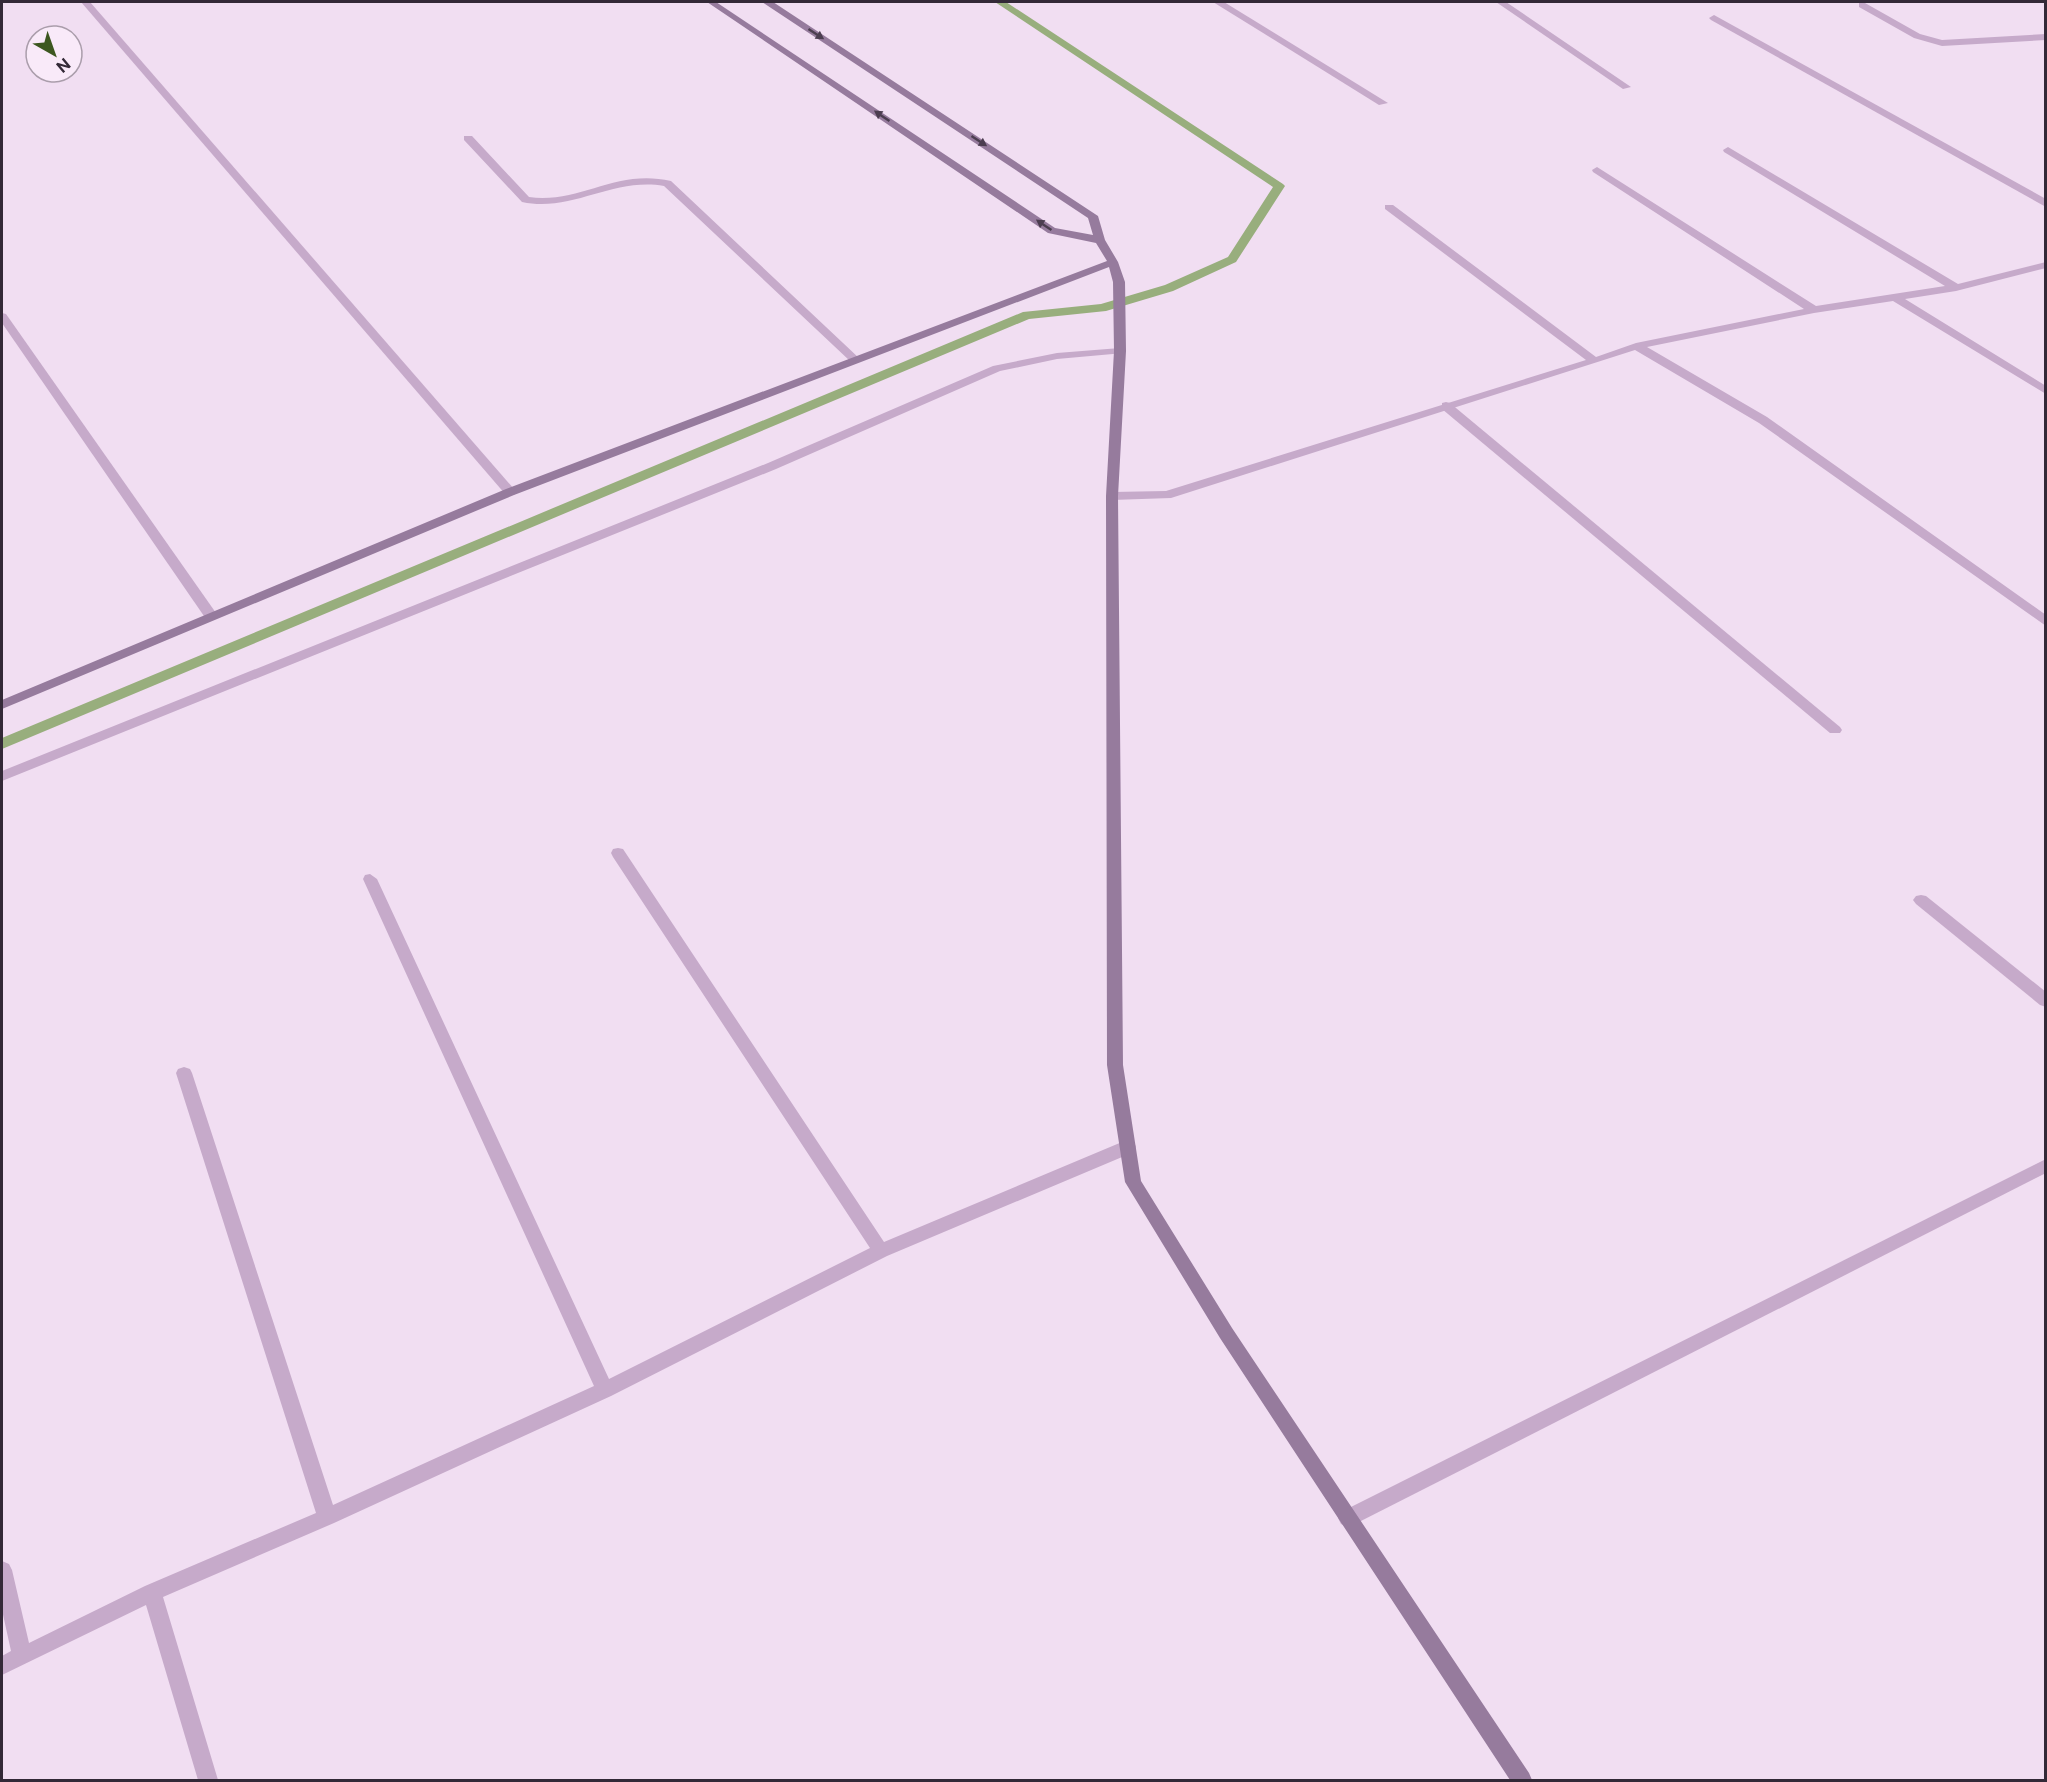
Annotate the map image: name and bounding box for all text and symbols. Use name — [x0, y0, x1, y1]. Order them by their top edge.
north arrow — [24, 24, 84, 84]
one-way arrow — [808, 28, 824, 39]
text: N — [52, 54, 74, 76]
one-way arrow — [874, 111, 890, 122]
one-way arrow — [970, 135, 986, 147]
one-way arrow — [1036, 220, 1052, 231]

